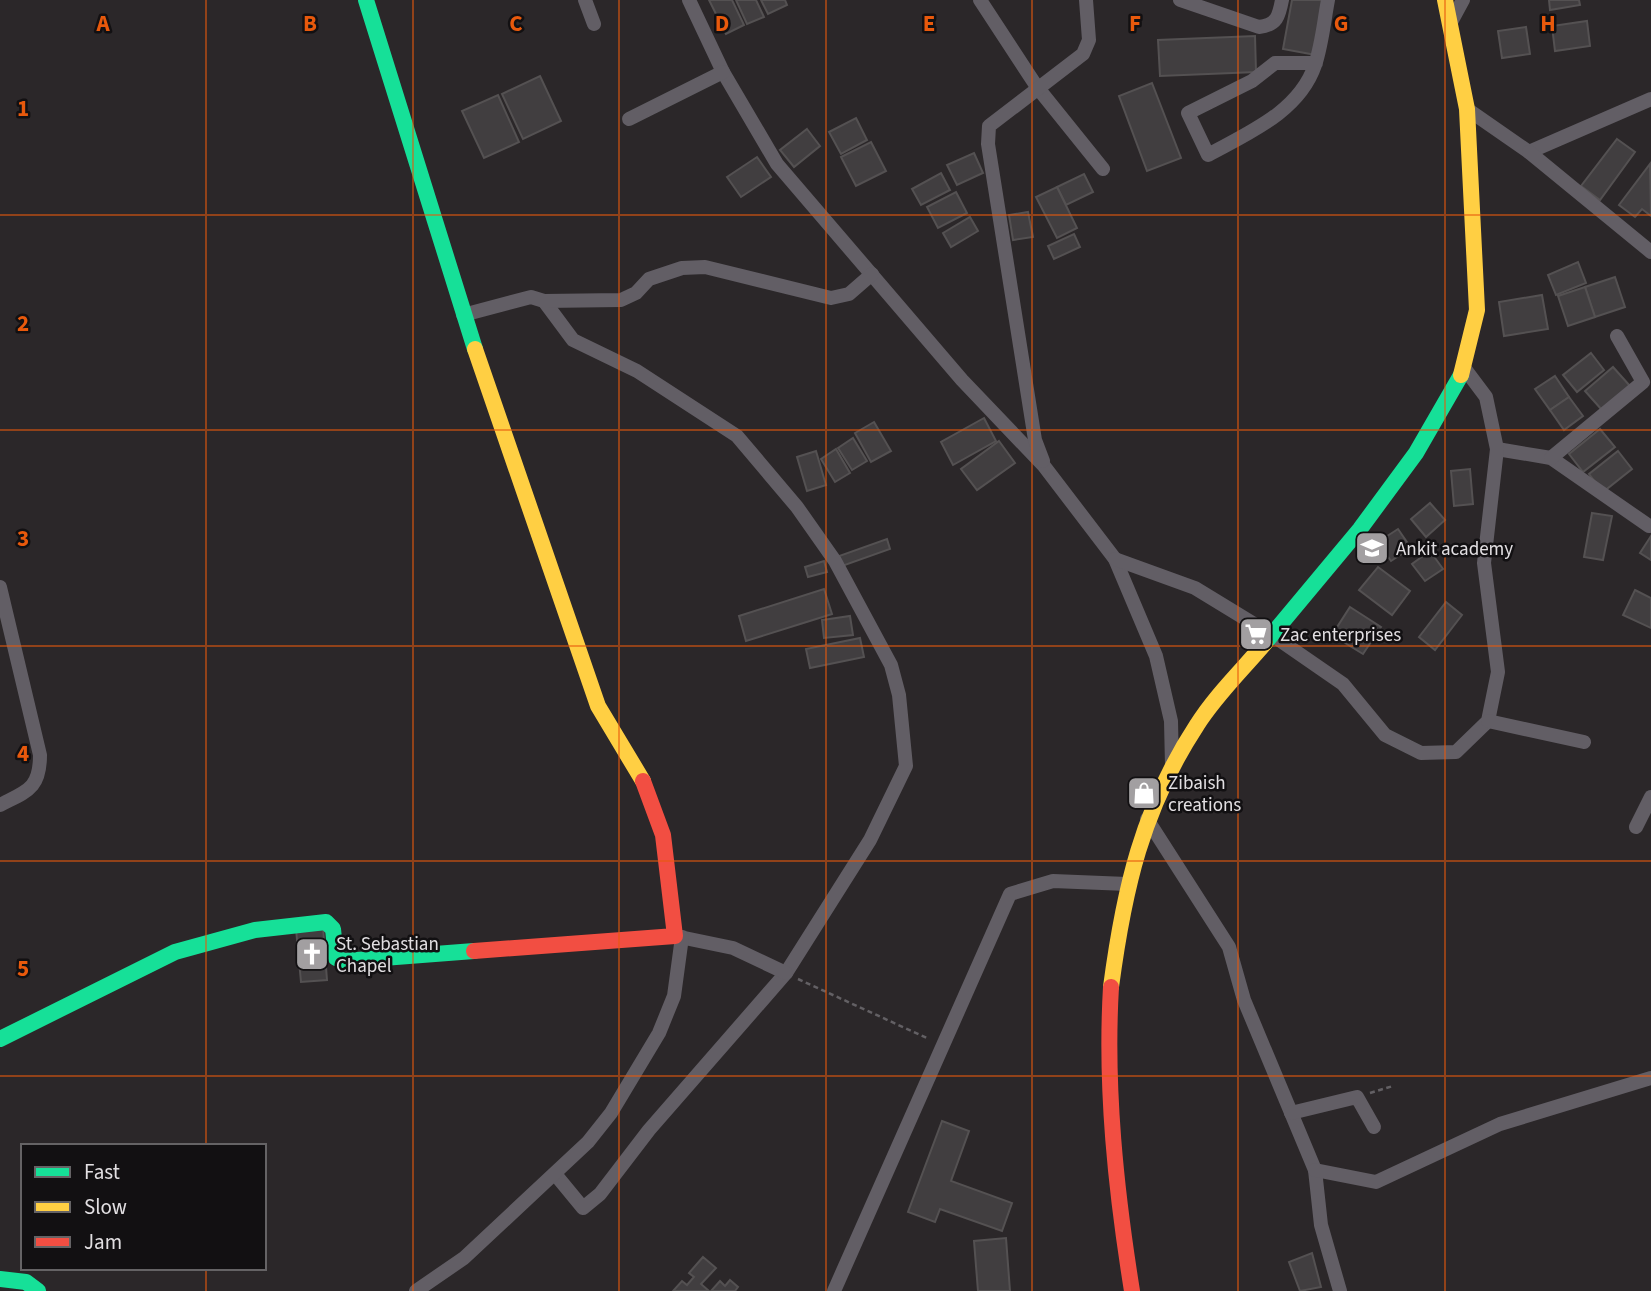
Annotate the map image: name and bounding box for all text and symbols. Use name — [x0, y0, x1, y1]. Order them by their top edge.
text: A — [95, 7, 110, 40]
text: B — [303, 7, 317, 40]
text: C — [509, 7, 523, 40]
text: D — [715, 7, 729, 40]
text: E — [923, 7, 935, 40]
text: F — [1129, 7, 1141, 40]
text: G — [1334, 7, 1348, 40]
text: H — [1540, 7, 1556, 40]
text: 1 — [17, 92, 29, 125]
text: 2 — [17, 307, 29, 340]
text: 3 — [17, 522, 29, 555]
school or university icon: Ankit academy — [1353, 529, 1391, 567]
place label: Ankit academy — [1396, 536, 1513, 563]
supermarket icon: Zac enterprises — [1237, 615, 1275, 653]
place label: Zac enterprises — [1280, 622, 1401, 649]
text: 4 — [17, 737, 29, 770]
place label: Zibaish creations — [1168, 770, 1241, 819]
shop icon: Zibaish creations — [1125, 774, 1163, 812]
place label: St. Sebastian Chapel — [336, 931, 439, 980]
church icon: St. Sebastian Chapel — [293, 935, 331, 973]
text: 5 — [17, 952, 29, 985]
legend — [21, 1144, 266, 1270]
text: Fast — [84, 1157, 120, 1187]
text: Slow — [84, 1192, 127, 1222]
text: Jam — [84, 1227, 122, 1257]

